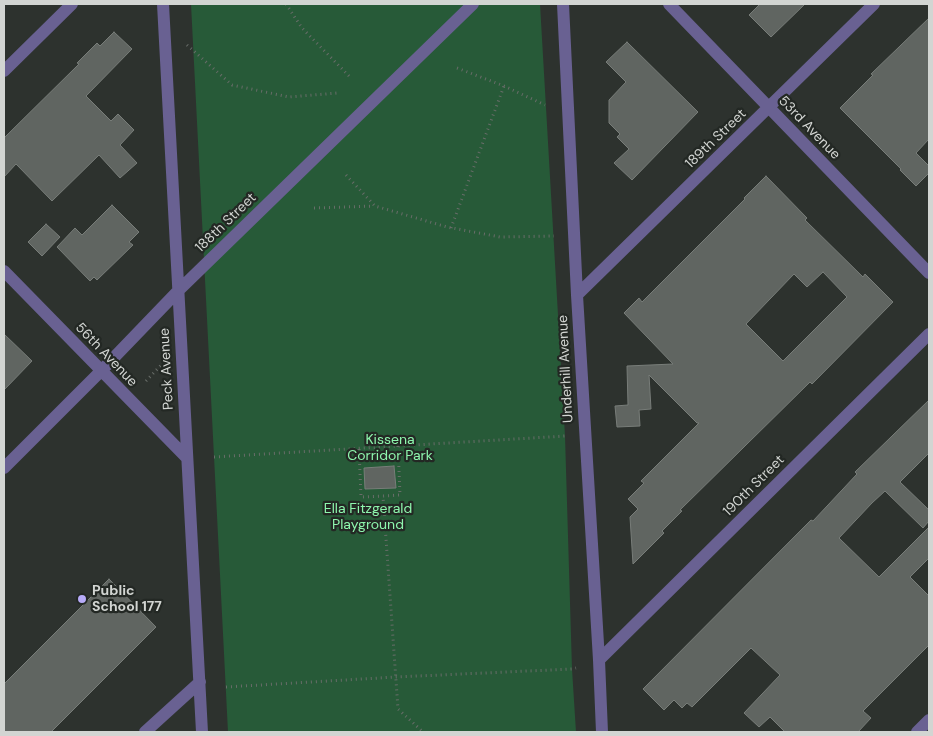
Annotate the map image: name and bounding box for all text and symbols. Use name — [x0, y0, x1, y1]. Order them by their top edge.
street label: 53rd Avenue — [775, 93, 843, 163]
street label: 189th Street — [682, 106, 750, 172]
street label: 188th Street — [192, 190, 260, 256]
street label: Underhill Avenue — [555, 315, 577, 423]
street label: 56th Avenue — [71, 320, 141, 390]
street label: Peck Avenue — [156, 328, 178, 410]
park label: Kissena Corridor Park — [347, 432, 433, 464]
street label: 190th Street — [720, 452, 788, 520]
park label: Ella Fitzgerald Playground — [324, 501, 412, 534]
place label: Public School 177 — [92, 583, 162, 616]
marker: Public School 177 — [76, 593, 88, 605]

